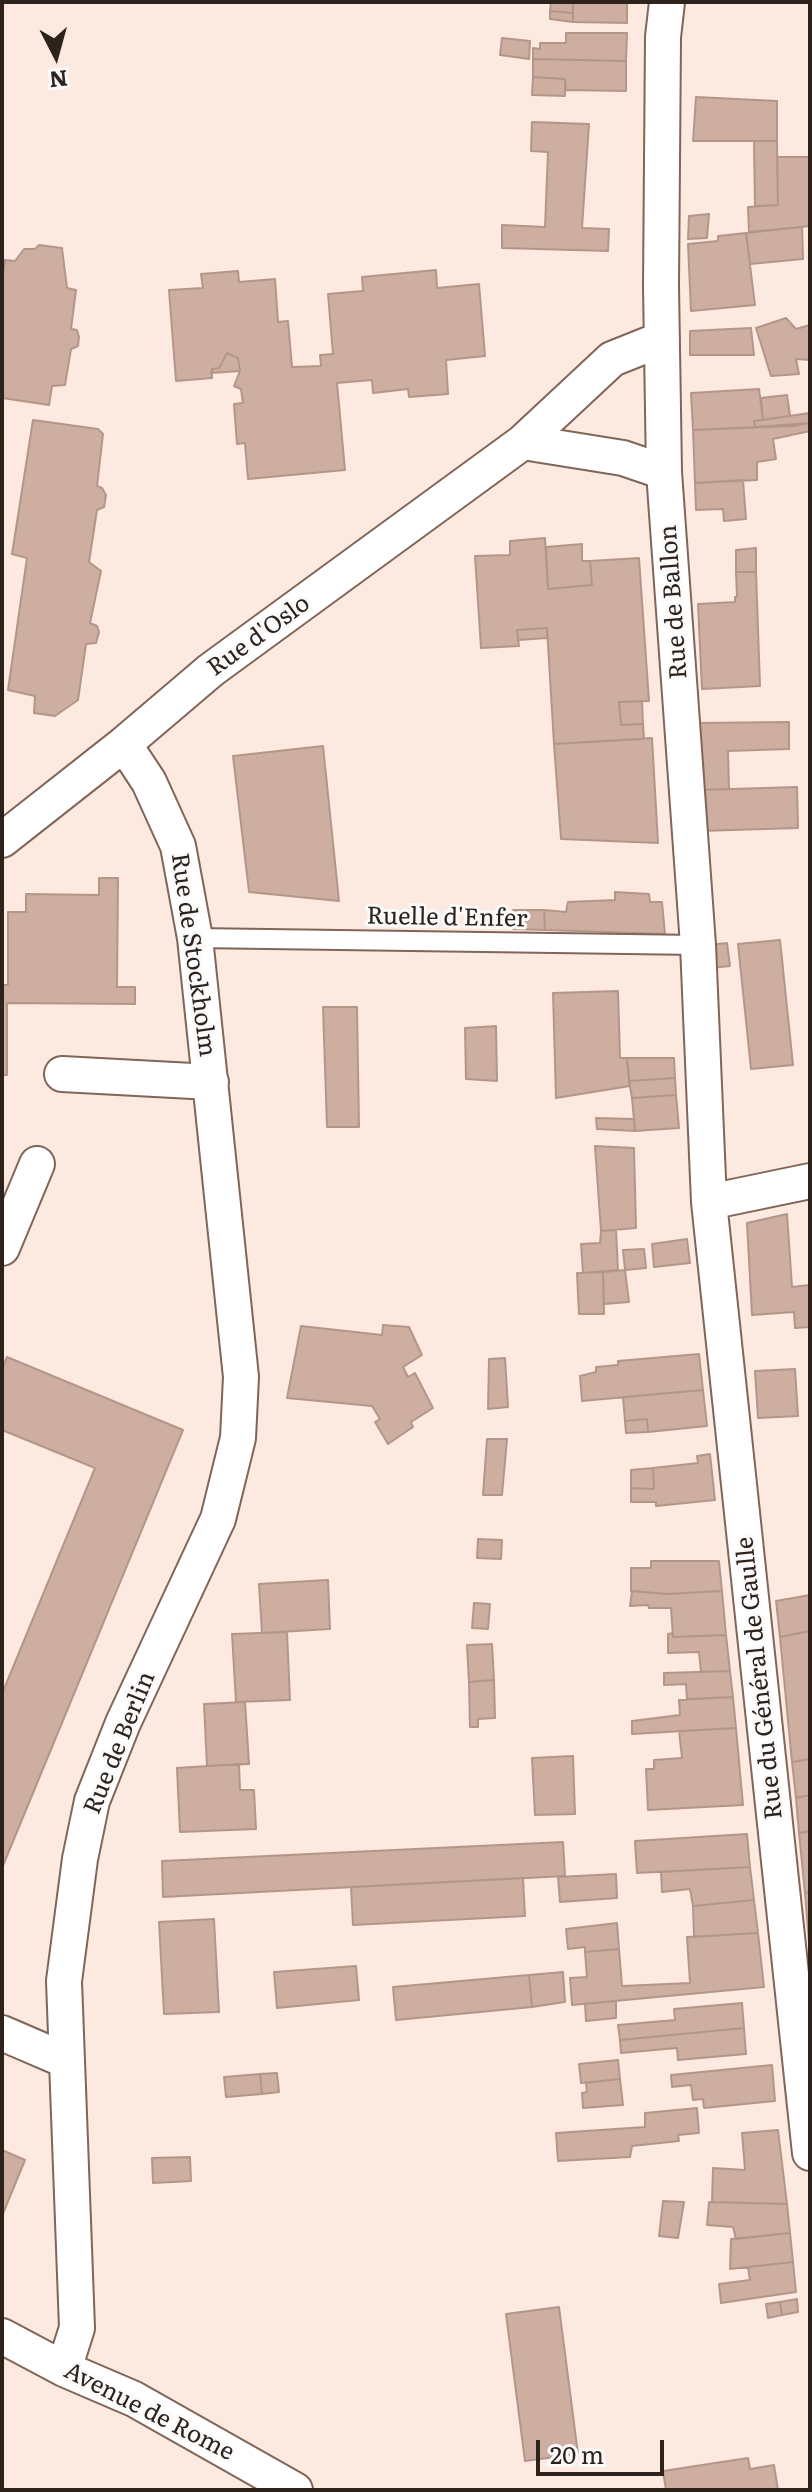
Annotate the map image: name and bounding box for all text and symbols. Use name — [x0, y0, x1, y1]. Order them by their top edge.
north arrow — [16, 16, 96, 96]
text: N — [48, 63, 69, 98]
street label: Rue de Ballon — [654, 524, 694, 680]
street label: Rue d'Oslo — [202, 589, 316, 683]
street label: Rue de Stockholm — [164, 851, 222, 1059]
street label: Ruelle d'Enfer — [366, 902, 528, 934]
street label: Rue du Général de Gaulle — [731, 1535, 789, 1821]
street label: Rue de Berlin — [78, 1667, 162, 1819]
street label: Avenue de Rome — [59, 2357, 239, 2467]
scale bar — [540, 2424, 668, 2474]
text: 20 m — [550, 2436, 604, 2471]

